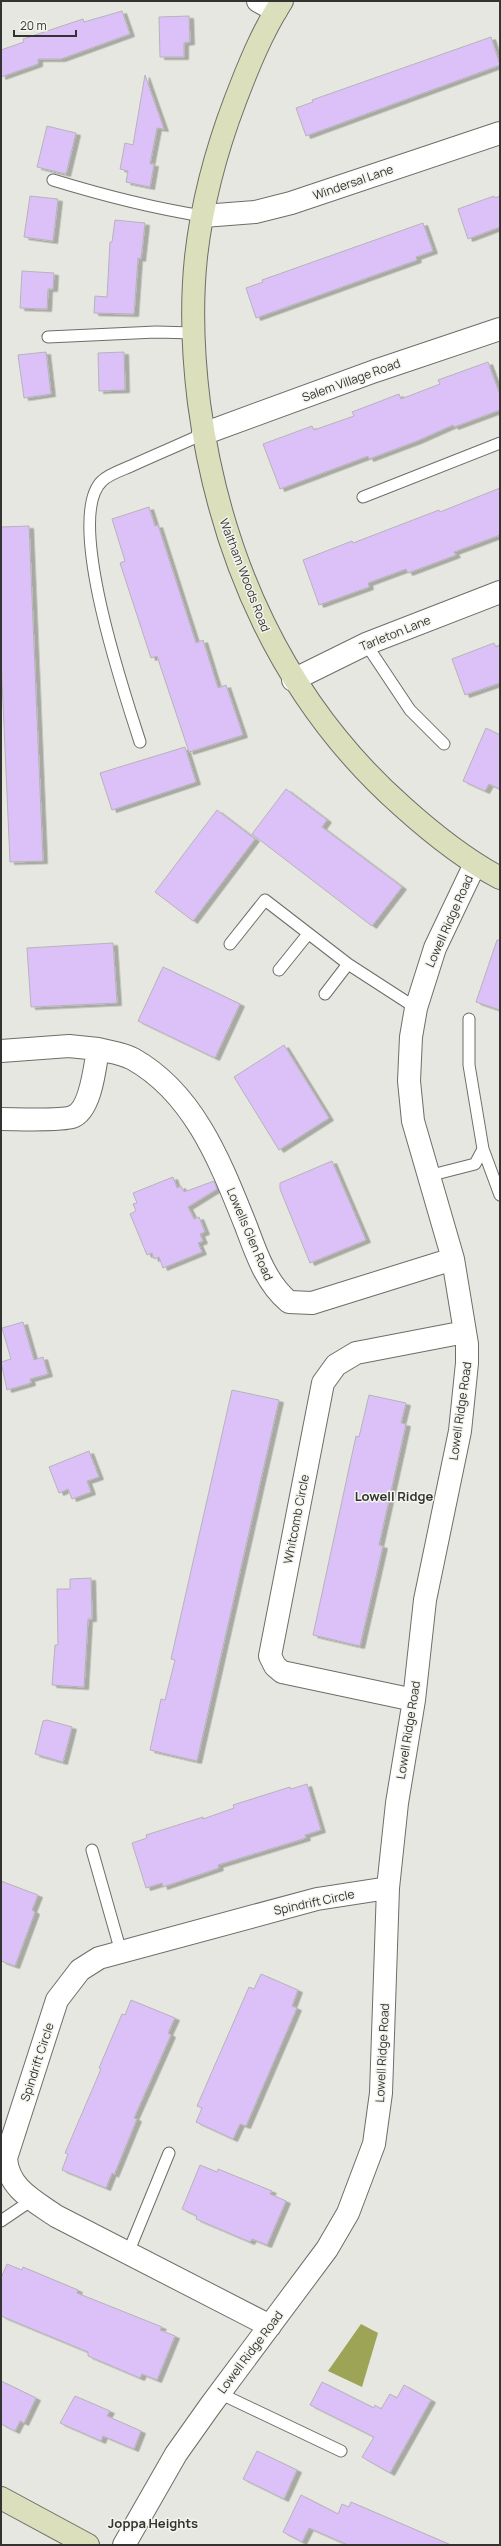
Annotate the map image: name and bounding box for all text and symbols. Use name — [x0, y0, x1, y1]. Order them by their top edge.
scale bar — [14, 12, 76, 38]
text: 20 m — [20, 17, 47, 34]
street label: Windersal Lane — [310, 160, 396, 204]
street label: Salem Village Road — [300, 354, 402, 406]
street label: Waltham Woods Road — [216, 516, 274, 634]
street label: Tarleton Lane — [357, 611, 433, 655]
street label: Lowell Ridge Road — [421, 872, 477, 970]
street label: Lowells Glen Road — [223, 1185, 277, 1283]
street label: Lowell Ridge Road — [445, 1361, 475, 1461]
street label: Whitcomb Circle — [279, 1473, 313, 1565]
district label: Lowell Ridge — [355, 1487, 434, 1505]
street label: Lowell Ridge Road — [392, 1680, 424, 1780]
street label: Spindrift Circle — [272, 1885, 356, 1919]
street label: Lowell Ridge Road — [371, 2003, 393, 2103]
street label: Spindrift Circle — [16, 2020, 58, 2104]
street label: Lowell Ridge Road — [213, 2307, 287, 2397]
district label: Joppa Heights — [108, 2514, 198, 2532]

